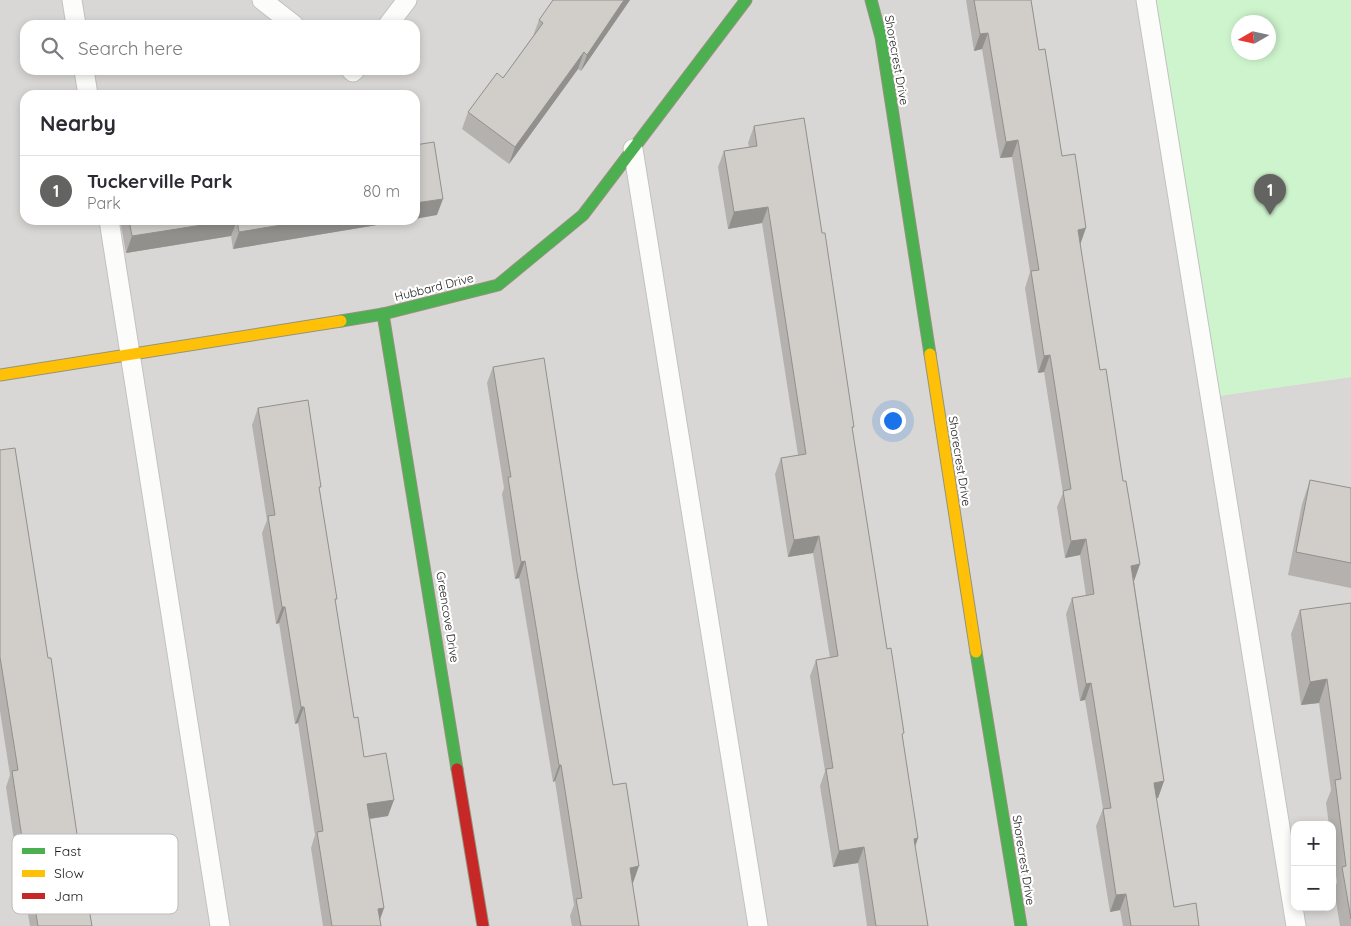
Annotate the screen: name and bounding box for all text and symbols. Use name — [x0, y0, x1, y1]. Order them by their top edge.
street label: Shorecrest Drive — [882, 14, 912, 106]
north arrow — [1231, 15, 1276, 60]
search box — [20, 20, 420, 75]
icon: search — [38, 34, 66, 62]
text: Search here — [78, 36, 183, 60]
text: Nearby — [40, 110, 116, 136]
text: Tuckerville Park — [87, 169, 233, 193]
pin: 1 — [1254, 174, 1286, 215]
text: 1 — [53, 181, 59, 201]
text: 80 m — [363, 181, 400, 201]
text: Park — [87, 193, 121, 213]
street label: Hubbard Drive — [393, 270, 475, 304]
your location — [880, 408, 906, 434]
street label: Shorecrest Drive — [945, 415, 975, 507]
street label: Greencove Drive — [433, 570, 463, 664]
street label: Shorecrest Drive — [1009, 814, 1039, 906]
map controls — [1291, 821, 1336, 911]
button: + — [1291, 821, 1336, 866]
legend — [12, 834, 178, 914]
text: Fast — [54, 842, 82, 860]
text: Slow — [54, 864, 84, 882]
button: − — [1291, 866, 1336, 911]
text: Jam — [54, 887, 83, 905]

